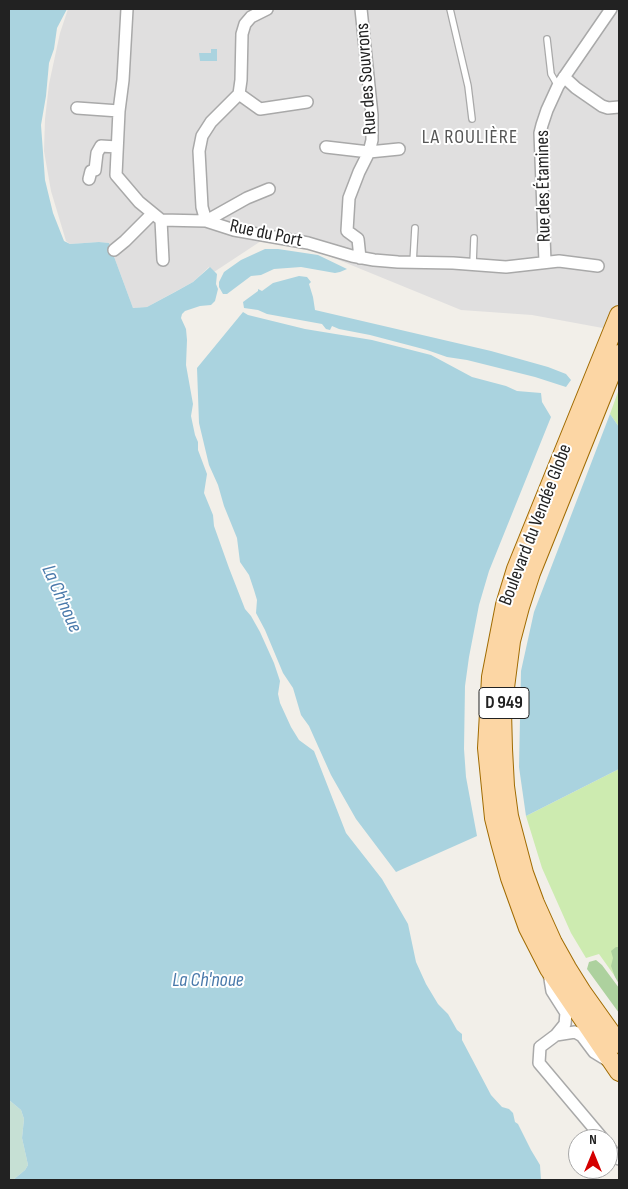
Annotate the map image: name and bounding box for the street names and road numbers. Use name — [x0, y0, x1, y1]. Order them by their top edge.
street label: Rue des Souvrons — [352, 22, 382, 136]
street label: Rue des Étamines — [532, 130, 556, 242]
street label: Rue du Port — [228, 215, 304, 253]
street label: Boulevard du Vendée Globe — [495, 441, 577, 609]
road number: D 949 — [479, 688, 529, 718]

